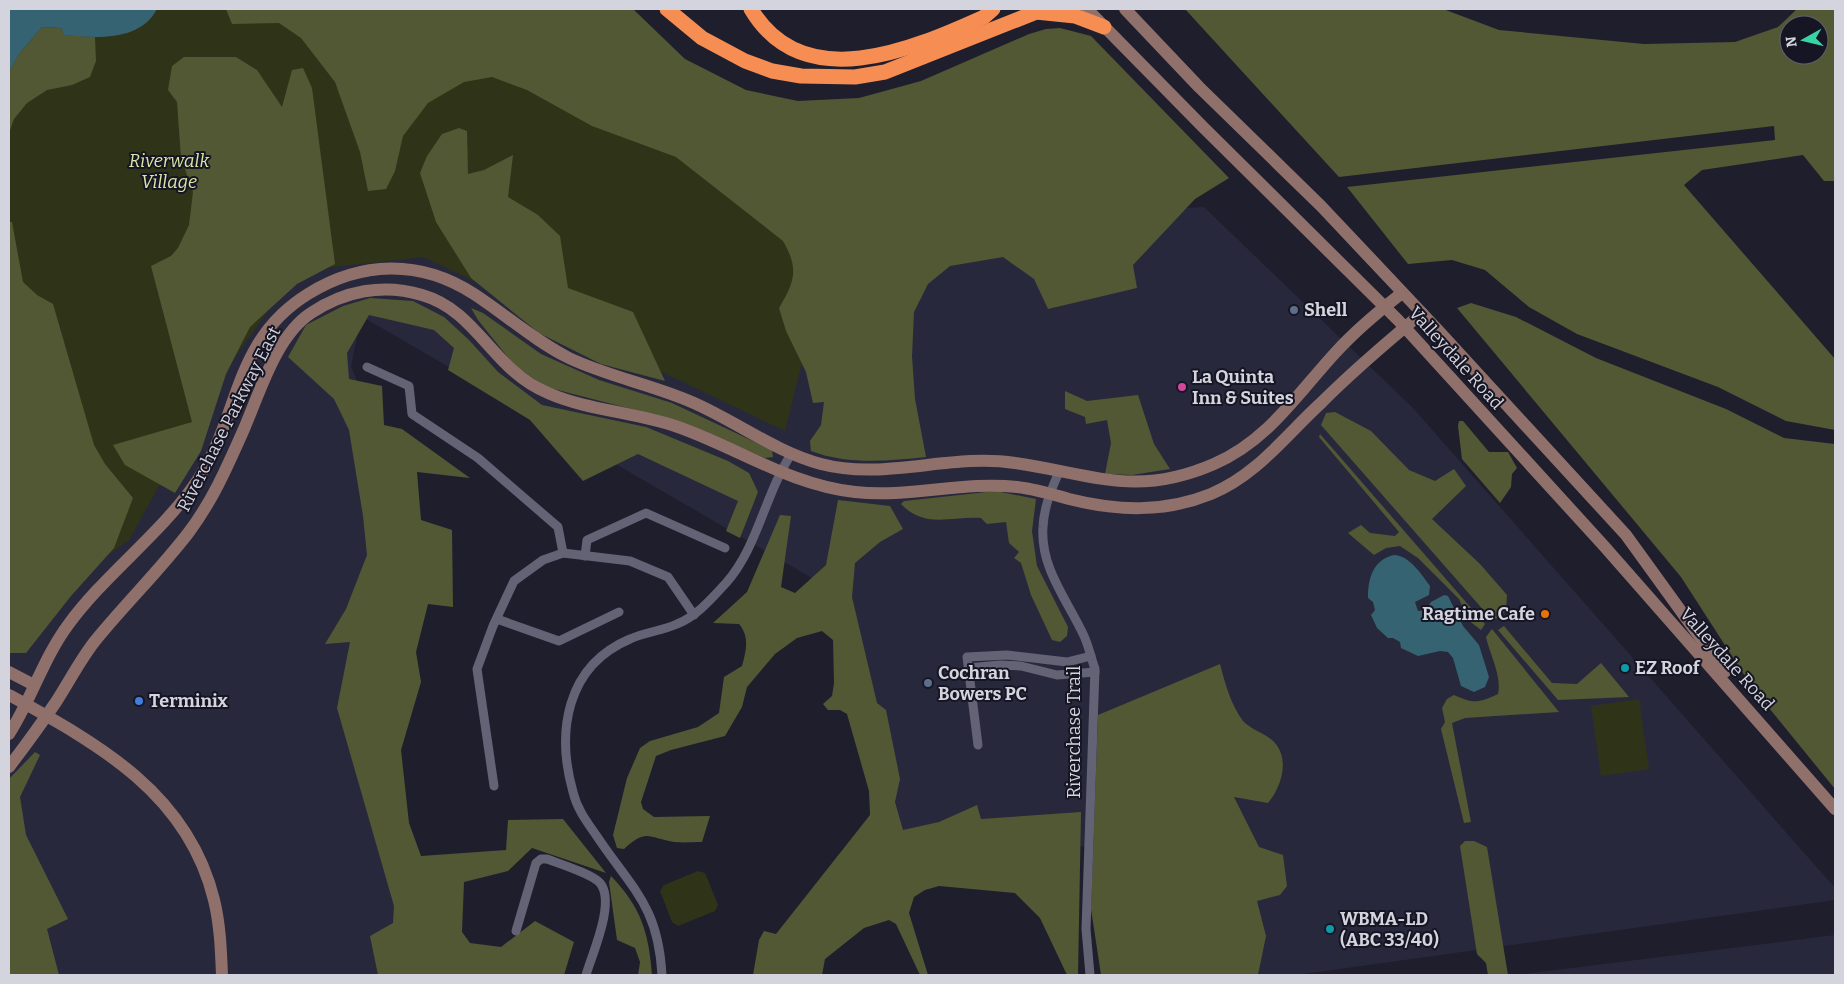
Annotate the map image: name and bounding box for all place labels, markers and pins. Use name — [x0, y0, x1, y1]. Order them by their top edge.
place label: Shell — [1304, 299, 1348, 321]
marker: Shell — [1288, 304, 1300, 316]
place label: La Quinta Inn & Suites — [1192, 366, 1294, 409]
marker: La Quinta Inn & Suites — [1176, 381, 1188, 393]
place label: Ragtime Cafe — [1422, 603, 1535, 625]
marker: Ragtime Cafe — [1539, 608, 1551, 620]
place label: EZ Roof — [1635, 657, 1701, 679]
place label: Cochran Bowers PC — [938, 662, 1027, 705]
marker: EZ Roof — [1619, 662, 1631, 674]
marker: Cochran Bowers PC — [922, 677, 934, 689]
place label: Terminix — [149, 690, 229, 712]
marker: Terminix — [133, 695, 145, 707]
place label: WBMA-LD (ABC 33/40) — [1340, 908, 1439, 951]
marker: WBMA-LD (ABC 33/40) — [1324, 923, 1336, 935]

